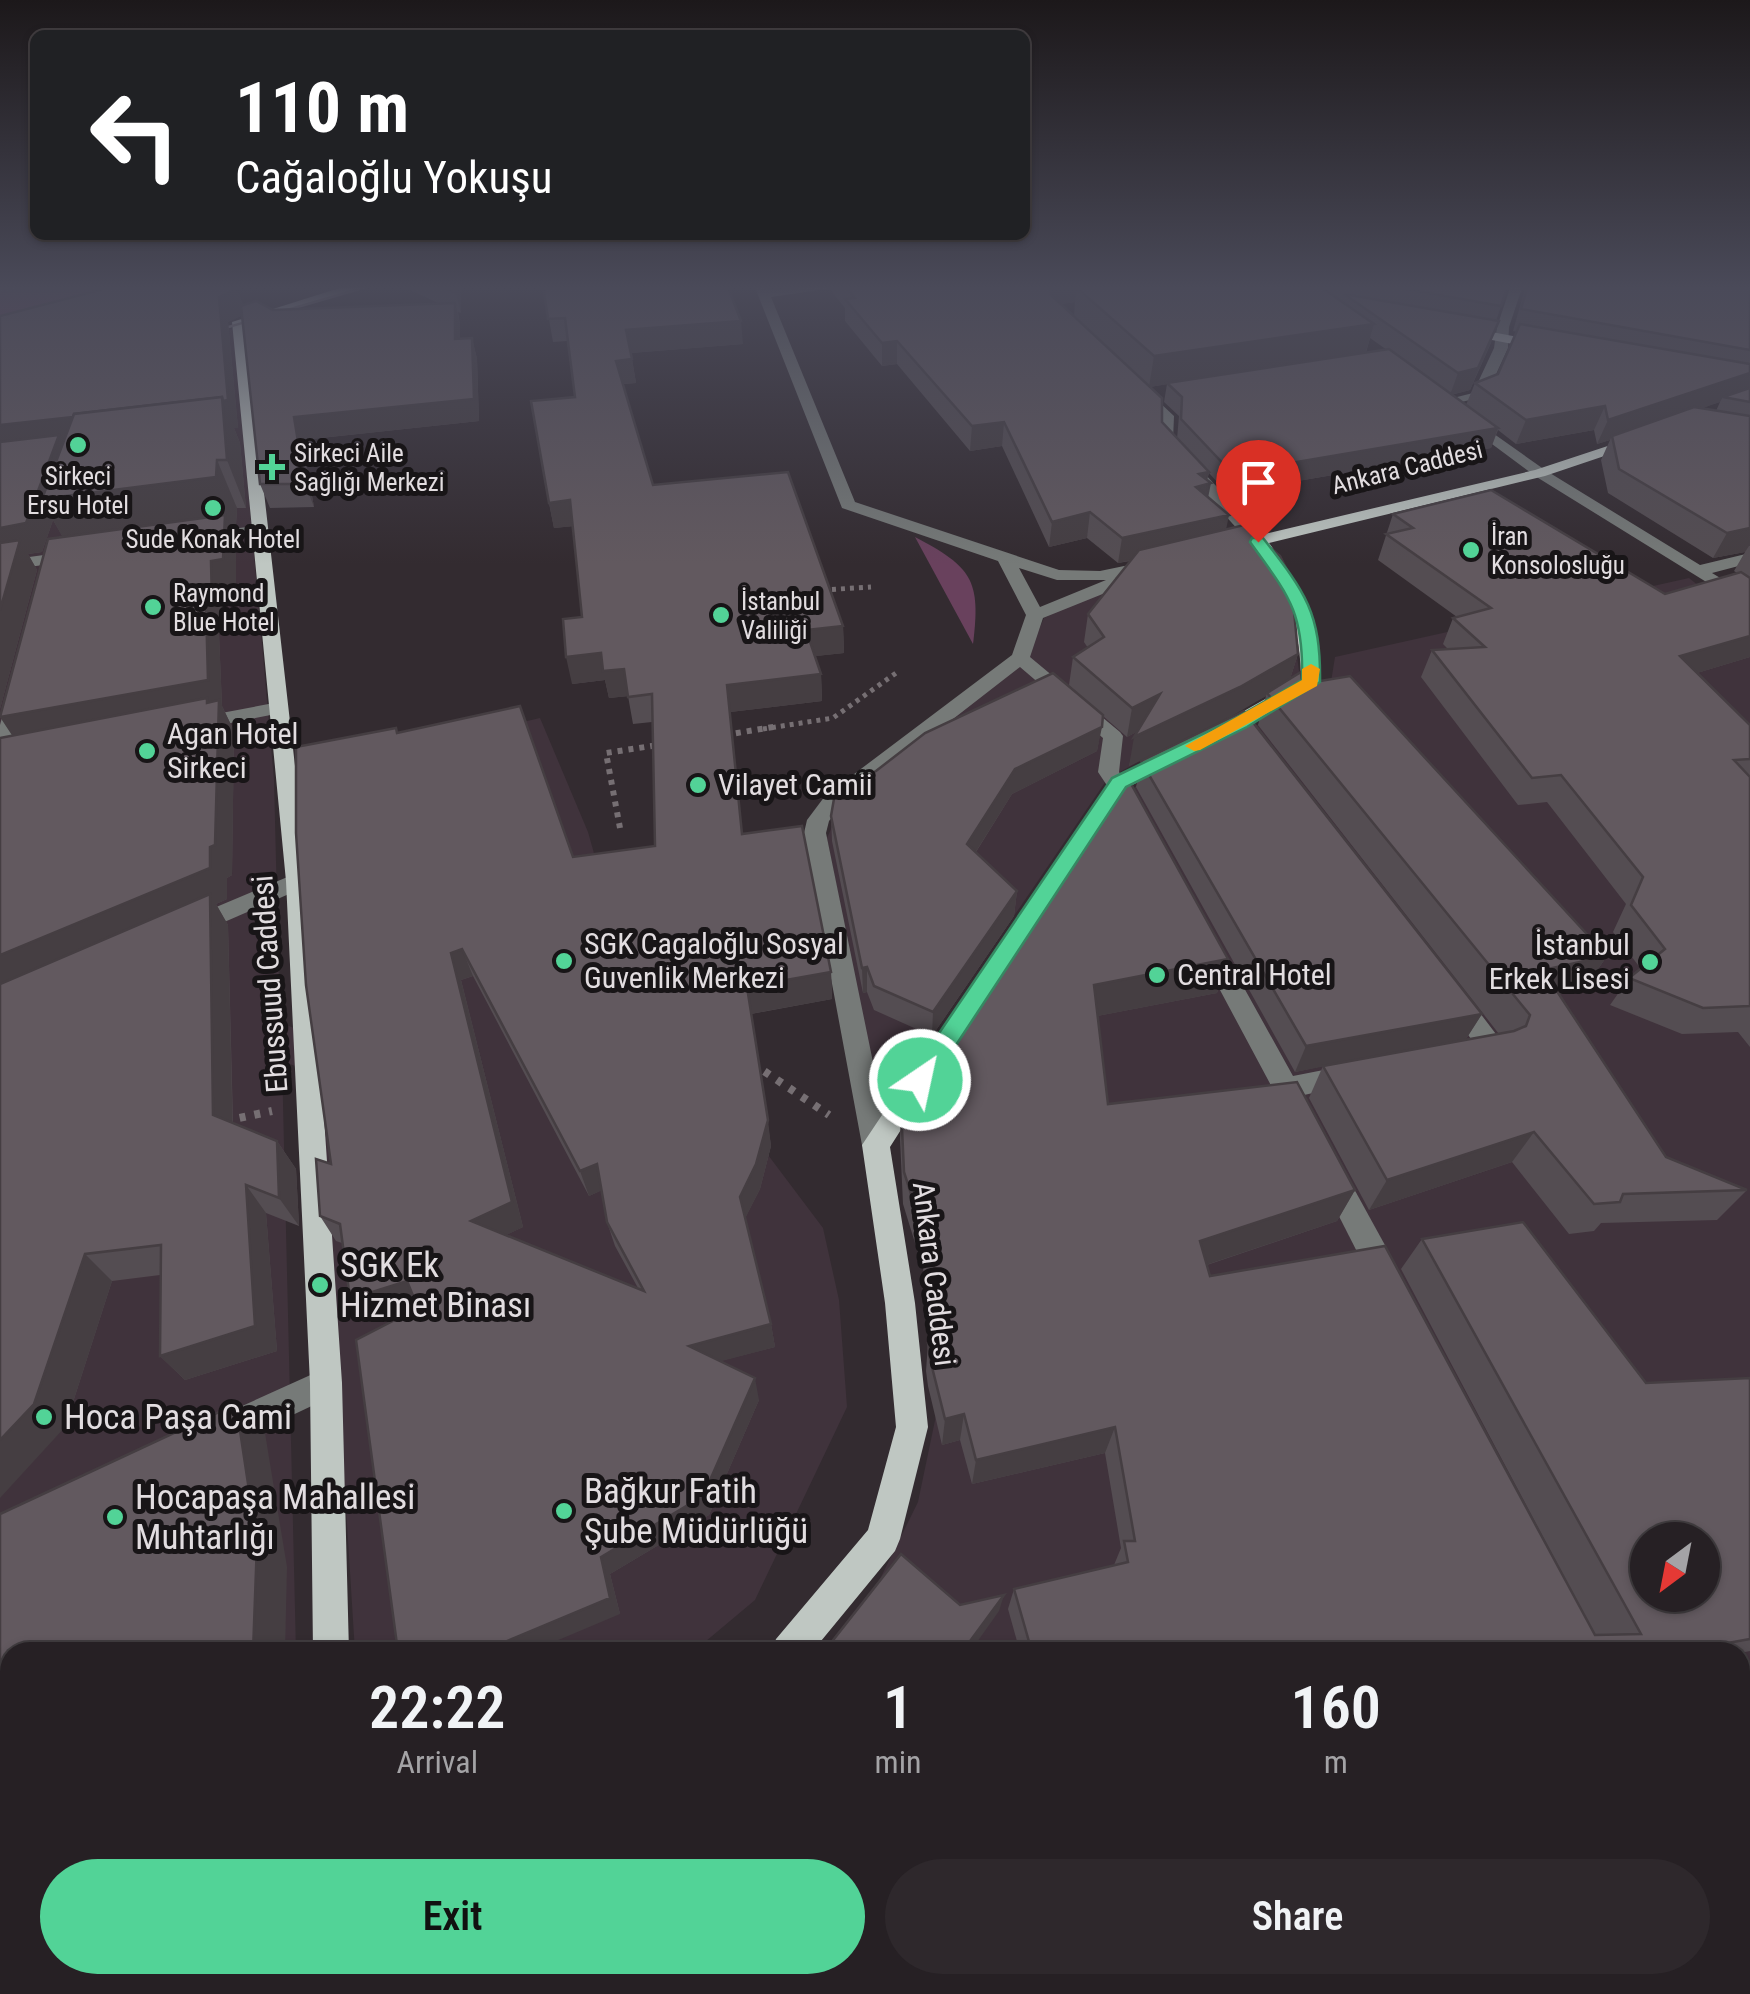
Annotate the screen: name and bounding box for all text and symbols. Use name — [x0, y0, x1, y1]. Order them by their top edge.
text: 110 m — [235, 67, 409, 149]
icon: left — [70, 70, 200, 200]
text: Cağaloğlu Yokuşu — [235, 151, 552, 204]
marker: Sirkeci Ersu Hotel — [67, 434, 89, 456]
street label: Ankara Caddesi — [1329, 435, 1486, 500]
place label: Sirkeci Aile Sağlığı Merkezi — [294, 439, 445, 497]
pin — [1216, 440, 1301, 543]
marker: Sirkeci Aile Sağlığı Merkezi — [259, 454, 285, 480]
icon: arrive — [1231, 455, 1286, 510]
place label: Sirkeci Ersu Hotel — [27, 462, 129, 520]
marker: Sude Konak Hotel — [202, 497, 224, 519]
place label: İran Konsolosluğu — [1491, 522, 1625, 580]
place label: Sude Konak Hotel — [126, 525, 300, 554]
marker: İran Konsolosluğu — [1460, 539, 1482, 561]
place label: Raymond Blue Hotel — [173, 579, 275, 637]
place label: İstanbul Valiliği — [741, 587, 820, 645]
marker: Raymond Blue Hotel — [142, 596, 164, 618]
marker: İstanbul Valiliği — [710, 604, 732, 626]
place label: Agan Hotel Sirkeci — [167, 716, 298, 785]
marker: Agan Hotel Sirkeci — [136, 740, 158, 762]
place label: Vilayet Camii — [718, 767, 873, 802]
marker: Vilayet Camii — [687, 774, 709, 796]
street label: Ebussuud Caddesi — [244, 874, 295, 1094]
place label: SGK Cagaloğlu Sosyal Guvenlik Merkezi — [584, 926, 844, 995]
place label: İstanbul Erkek Lisesi — [1489, 927, 1630, 996]
marker: SGK Cagaloğlu Sosyal Guvenlik Merkezi — [553, 950, 575, 972]
marker: İstanbul Erkek Lisesi — [1639, 951, 1661, 973]
place label: Central Hotel — [1177, 957, 1332, 992]
marker: Central Hotel — [1146, 964, 1168, 986]
position arrow — [868, 1028, 972, 1132]
street label: Ankara Caddesi — [906, 1180, 963, 1368]
place label: SGK Ek Hizmet Binası — [340, 1245, 531, 1326]
marker: SGK Ek Hizmet Binası — [309, 1274, 331, 1296]
place label: Hoca Paşa Cami — [64, 1397, 292, 1438]
marker: Hoca Paşa Cami — [33, 1406, 55, 1428]
place label: Bağkur Fatih Şube Müdürlüğü — [584, 1471, 808, 1552]
place label: Hocapaşa Mahallesi Muhtarlığı — [135, 1477, 415, 1558]
marker: Bağkur Fatih Şube Müdürlüğü — [553, 1500, 575, 1522]
marker: Hocapaşa Mahallesi Muhtarlığı — [104, 1506, 126, 1528]
north arrow — [1630, 1522, 1720, 1612]
map controls — [1630, 1522, 1720, 1612]
text: 22:22 — [369, 1672, 506, 1743]
text: 1 — [883, 1672, 913, 1743]
text: 160 — [1290, 1672, 1381, 1743]
text: Arrival — [397, 1743, 478, 1781]
text: min — [875, 1743, 921, 1781]
text: m — [1324, 1743, 1348, 1781]
button: Exit — [40, 1859, 865, 1974]
button: Share — [885, 1859, 1710, 1974]

